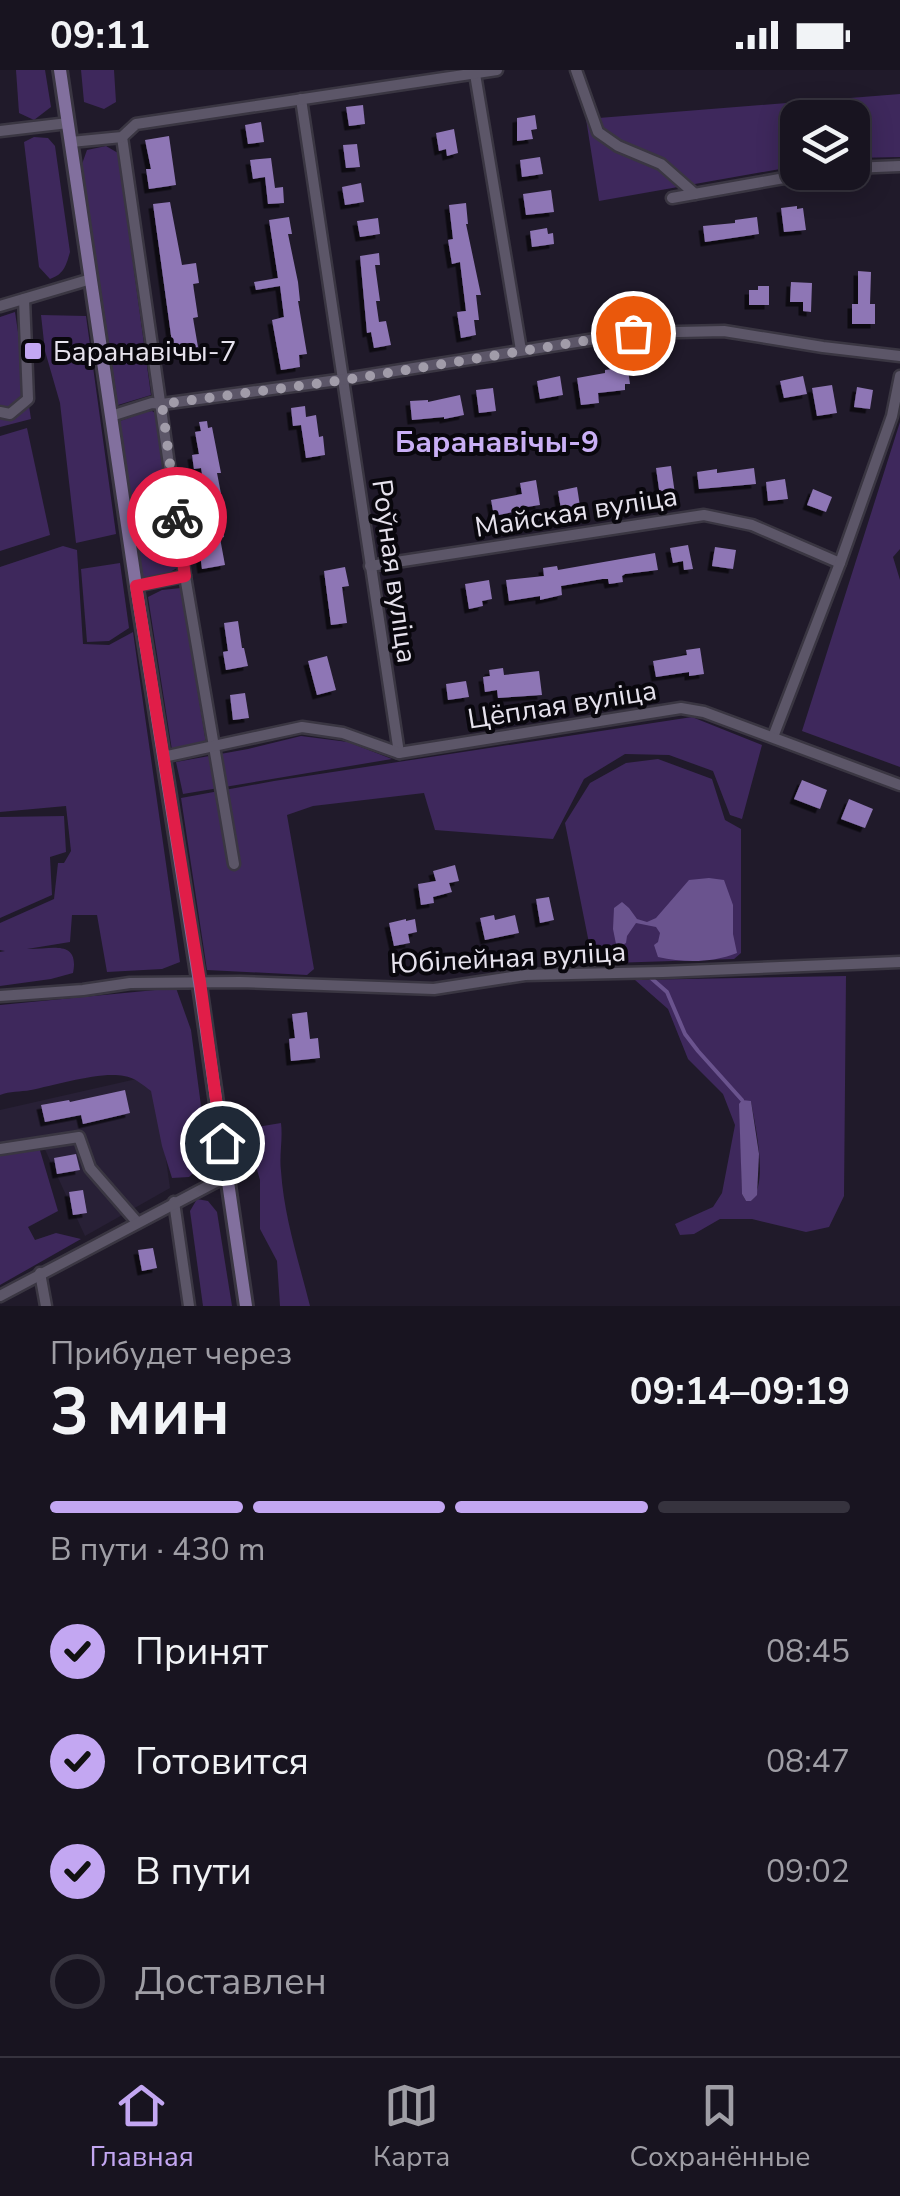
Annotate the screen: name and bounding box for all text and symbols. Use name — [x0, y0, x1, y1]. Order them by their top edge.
text: 09:11 — [50, 10, 151, 61]
map controls — [780, 100, 870, 190]
button: layers — [780, 100, 870, 190]
pin — [591, 291, 676, 376]
icon: bag — [606, 306, 661, 361]
place label: Баранавічы-7 — [53, 333, 236, 371]
marker: Баранавічы-7 — [22, 340, 44, 362]
district label: Баранавічы-9 — [395, 422, 599, 463]
courier — [127, 467, 227, 567]
street label: Роўная вуліца — [362, 477, 426, 666]
street label: Майская вуліца — [472, 477, 680, 547]
icon: bike — [150, 490, 205, 545]
street label: Цёплая вуліца — [465, 671, 659, 739]
street label: Юбілейная вуліца — [389, 933, 627, 983]
pin — [180, 1101, 265, 1186]
icon: home — [195, 1116, 250, 1171]
text: Прибудет через — [50, 1332, 292, 1375]
text: 09:14–09:19 — [630, 1366, 850, 1417]
text: 3 мин — [50, 1368, 230, 1457]
text: В пути · 430 m — [50, 1528, 265, 1571]
icon: check — [50, 1624, 105, 1679]
text: Принят — [135, 1626, 268, 1677]
text: 08:45 — [766, 1630, 850, 1673]
icon: check — [50, 1734, 105, 1789]
text: Готовится — [135, 1736, 309, 1787]
text: 08:47 — [766, 1740, 850, 1783]
icon: check — [50, 1844, 105, 1899]
text: В пути — [135, 1846, 252, 1897]
text: 09:02 — [766, 1850, 850, 1893]
text: Доставлен — [135, 1956, 327, 2007]
tab: Главная — [90, 2078, 194, 2176]
tab: Карта — [373, 2078, 450, 2176]
tab: Сохранённые — [629, 2078, 810, 2176]

